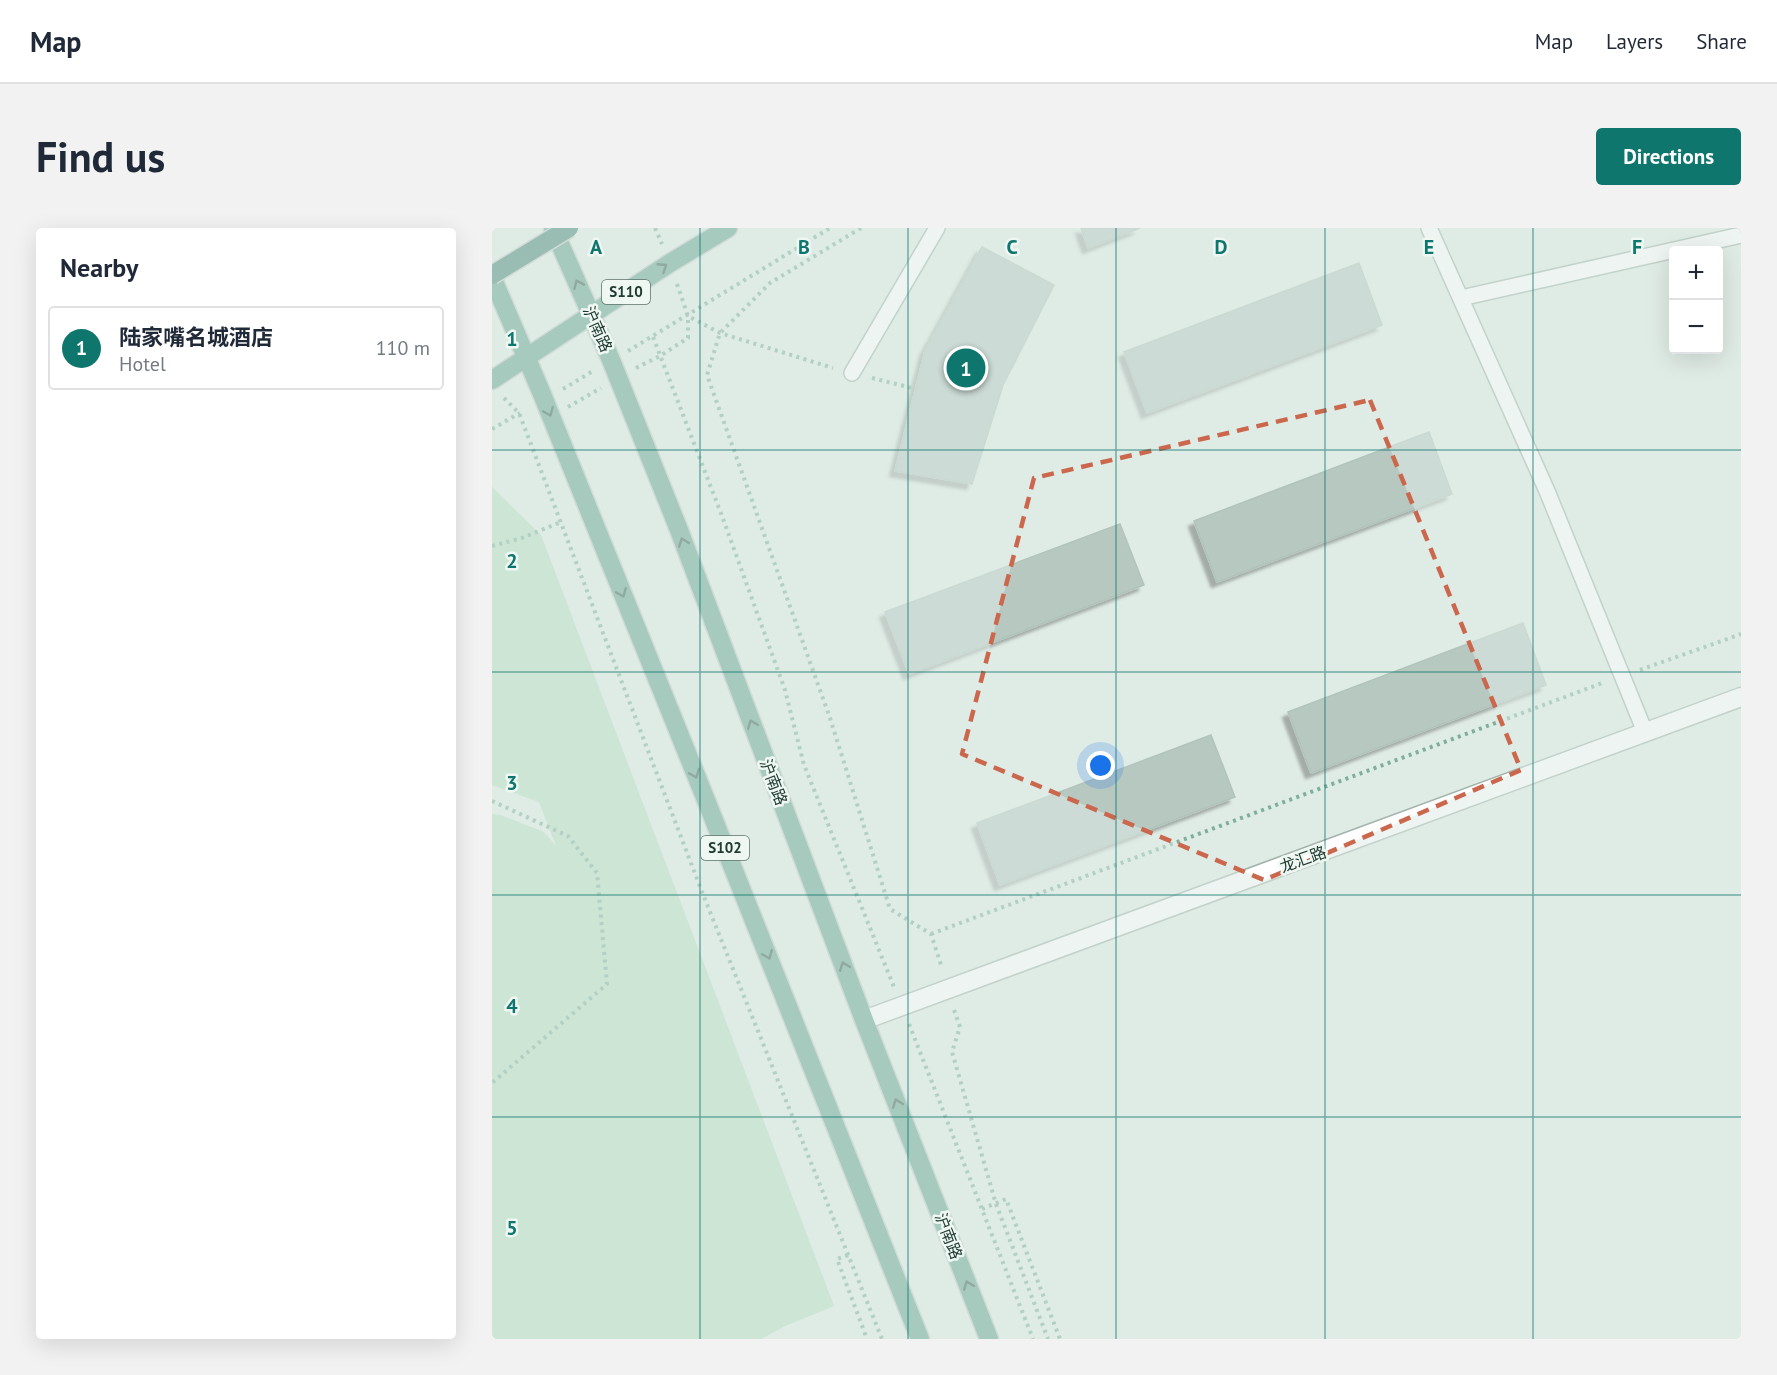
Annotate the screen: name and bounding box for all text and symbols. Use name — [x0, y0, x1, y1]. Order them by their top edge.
text: Map — [30, 23, 81, 60]
text: Map — [1535, 28, 1573, 55]
text: Layers — [1606, 28, 1663, 55]
text: Share — [1696, 28, 1747, 55]
button: Directions — [1596, 128, 1741, 185]
text: Find us — [36, 129, 165, 184]
text: A — [590, 234, 603, 260]
text: B — [798, 234, 810, 260]
text: C — [1006, 234, 1018, 260]
text: D — [1215, 234, 1228, 260]
text: E — [1424, 234, 1434, 260]
text: F — [1632, 234, 1642, 260]
map controls — [1669, 246, 1723, 354]
button: + — [1669, 246, 1723, 300]
text: Nearby — [60, 251, 138, 284]
one-way arrow — [657, 263, 667, 275]
one-way arrow — [573, 279, 585, 290]
road number: S110 — [602, 280, 650, 304]
button: − — [1669, 300, 1723, 354]
street label: 沪南路 — [579, 303, 617, 355]
text: 陆家嘴名城酒店 — [119, 323, 273, 351]
text: 1 — [506, 326, 518, 352]
text: 1 — [76, 335, 87, 361]
text: 110 m — [376, 335, 430, 361]
pin: 1 — [946, 346, 986, 390]
text: Hotel — [119, 351, 166, 377]
one-way arrow — [542, 406, 554, 417]
one-way arrow — [678, 537, 690, 548]
text: 2 — [506, 548, 518, 574]
one-way arrow — [615, 587, 628, 598]
one-way arrow — [747, 719, 760, 730]
your location — [1086, 751, 1115, 780]
street label: 沪南路 — [756, 756, 792, 808]
one-way arrow — [688, 768, 701, 779]
text: 3 — [506, 770, 518, 796]
road number: S102 — [701, 836, 749, 860]
street label: 龙汇路 — [1277, 841, 1329, 877]
one-way arrow — [761, 949, 773, 960]
one-way arrow — [838, 961, 851, 971]
text: 4 — [506, 993, 518, 1019]
one-way arrow — [892, 1098, 904, 1109]
street label: 沪南路 — [931, 1210, 967, 1262]
text: 5 — [506, 1215, 518, 1241]
one-way arrow — [963, 1280, 975, 1291]

